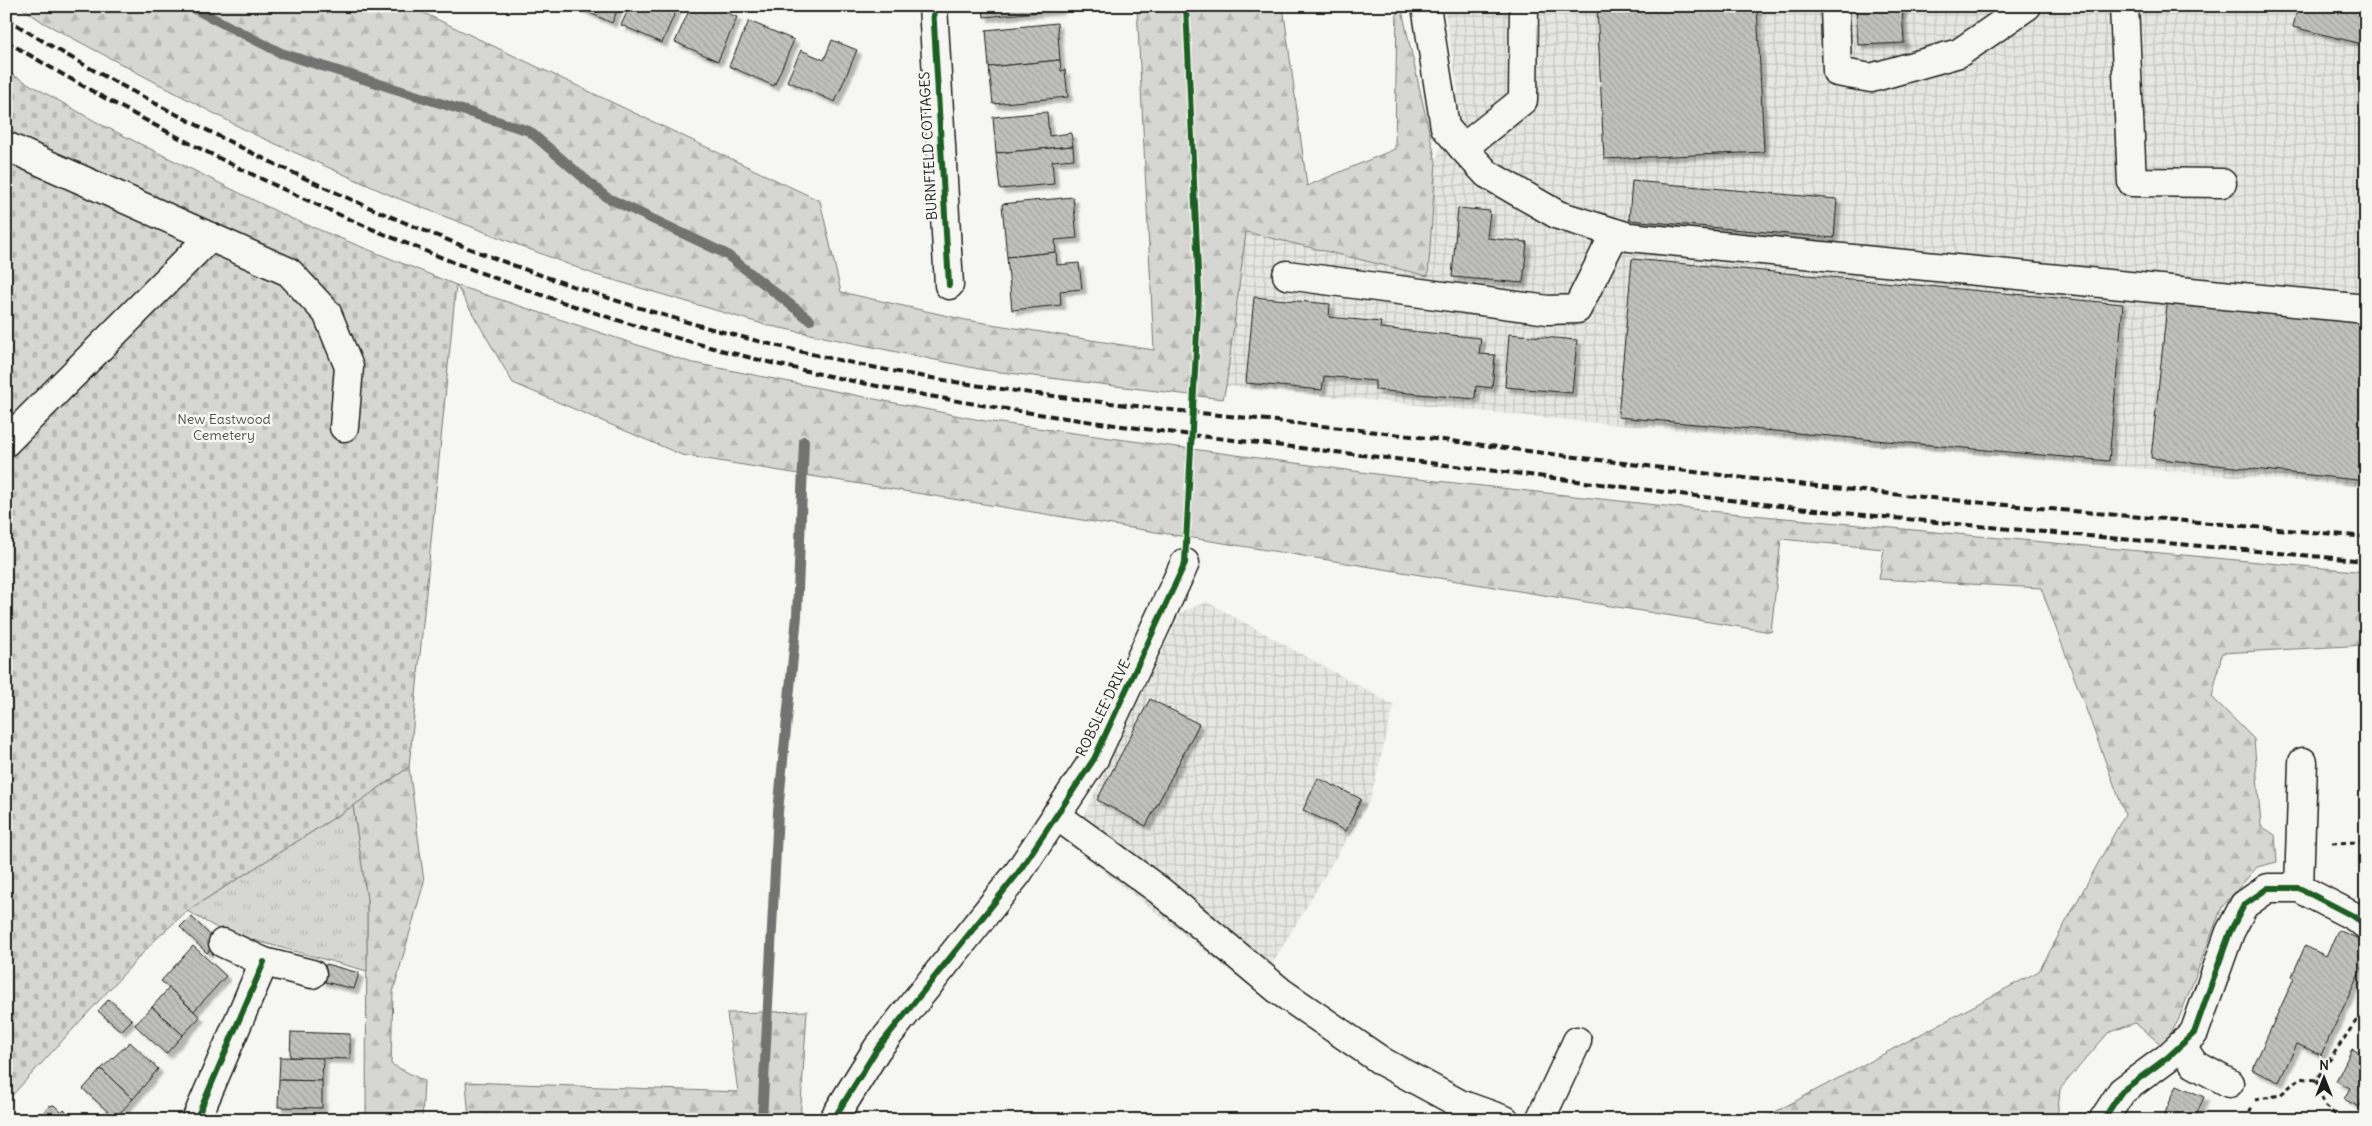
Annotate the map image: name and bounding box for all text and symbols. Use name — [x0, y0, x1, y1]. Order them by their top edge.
street label: BURNFIELD COTTAGES — [915, 71, 941, 221]
park label: New Eastwood Cemetery — [177, 410, 271, 444]
street label: ROBSLEE DRIVE — [1072, 656, 1134, 760]
north arrow — [2300, 1054, 2350, 1104]
text: N — [2319, 1056, 2329, 1074]

